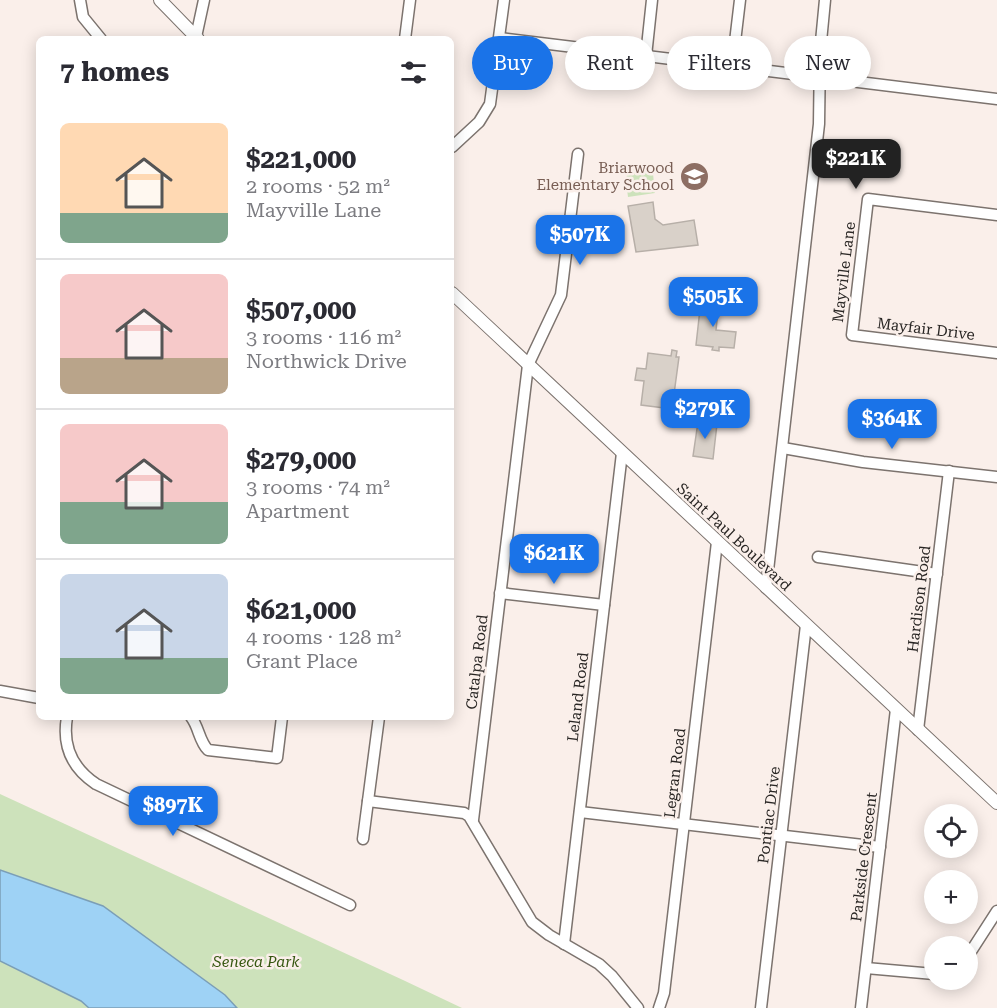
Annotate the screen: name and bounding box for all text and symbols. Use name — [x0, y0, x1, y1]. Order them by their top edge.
chip: Buy — [472, 36, 553, 90]
chip: Rent — [565, 36, 655, 90]
chip: Filters — [667, 36, 772, 90]
chip: New — [784, 36, 871, 90]
icon: filters — [397, 56, 430, 89]
text: 7 homes — [60, 57, 169, 87]
pin: $221K — [814, 139, 898, 190]
text: $221,000 — [246, 144, 356, 174]
text: $221K — [826, 146, 886, 170]
icon: home — [108, 147, 180, 219]
place label: Briarwood Elementary School — [536, 159, 674, 194]
school or university icon: Briarwood Elementary School — [679, 161, 711, 193]
text: 2 rooms · 52 m² — [246, 174, 390, 198]
text: Mayville Lane — [246, 198, 381, 222]
pin: $507K — [538, 215, 622, 266]
street label: Mayville Lane — [829, 221, 859, 323]
text: $507K — [550, 222, 610, 246]
pin: $505K — [671, 277, 755, 328]
text: $505K — [683, 284, 743, 308]
text: $507,000 — [246, 295, 356, 325]
icon: home — [108, 298, 180, 370]
street label: Mayfair Drive — [876, 314, 976, 344]
text: 3 rooms · 116 m² — [246, 325, 401, 349]
text: Northwick Drive — [246, 349, 407, 373]
pin: $279K — [663, 389, 747, 440]
text: $279K — [675, 396, 735, 420]
pin: $364K — [850, 399, 934, 450]
text: $364K — [862, 406, 922, 430]
text: $279,000 — [246, 445, 356, 475]
icon: home — [108, 448, 180, 520]
text: 3 rooms · 74 m² — [246, 475, 390, 499]
street label: Saint Paul Boulevard — [673, 479, 795, 595]
text: Apartment — [246, 499, 349, 523]
pin: $621K — [512, 534, 596, 585]
text: $621K — [524, 541, 584, 565]
street label: Hardison Road — [904, 544, 935, 653]
text: $621,000 — [246, 595, 356, 625]
icon: home — [108, 598, 180, 670]
street label: Catalpa Road — [462, 613, 492, 710]
text: 4 rooms · 128 m² — [246, 625, 401, 649]
text: Grant Place — [246, 649, 358, 673]
street label: Leland Road — [564, 651, 592, 743]
street label: Legran Road — [661, 727, 689, 819]
street label: Pontiac Drive — [754, 765, 784, 865]
pin: $897K — [131, 786, 215, 837]
street label: Parkside Crescent — [847, 791, 881, 923]
text: $897K — [143, 793, 203, 817]
map controls — [924, 804, 978, 990]
button: locate — [924, 804, 978, 858]
button: + — [924, 870, 978, 924]
button: − — [924, 936, 978, 990]
park label: Seneca Park — [212, 953, 300, 971]

